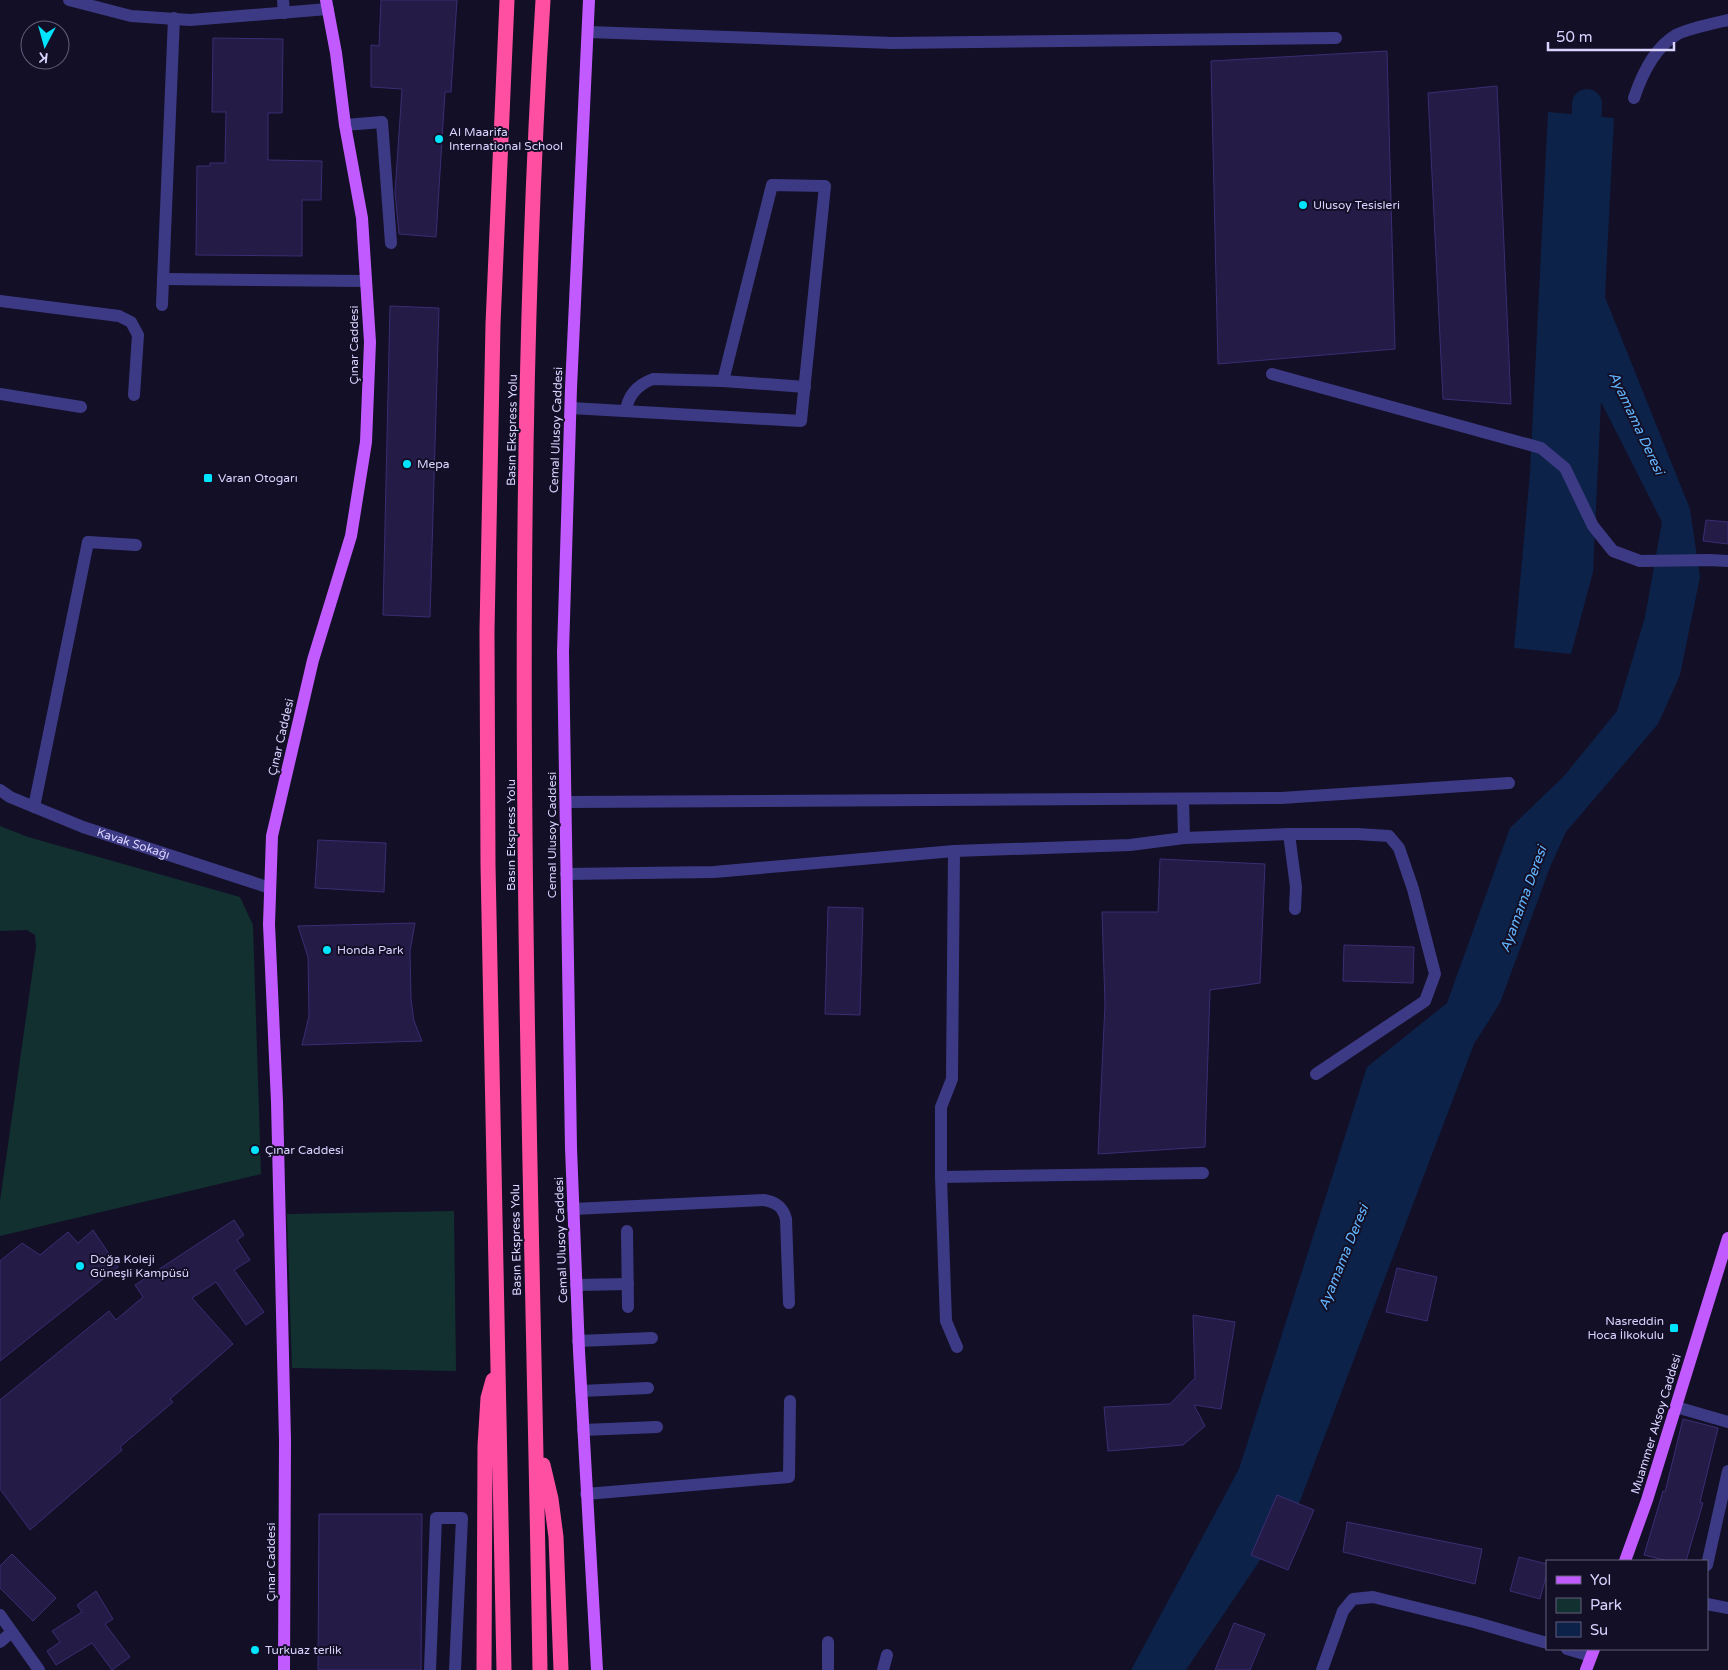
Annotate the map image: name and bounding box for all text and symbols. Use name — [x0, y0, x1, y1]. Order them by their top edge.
north arrow — [20, 20, 70, 70]
scale bar — [1548, 20, 1674, 52]
text: 50 m — [1556, 28, 1593, 46]
text: K — [38, 48, 49, 66]
place label: Al Maarifa International School — [449, 125, 563, 153]
marker: Al Maarifa International School — [433, 133, 445, 145]
place label: Ulusoy Tesisleri — [1313, 198, 1400, 212]
marker: Ulusoy Tesisleri — [1297, 199, 1309, 211]
street label: Çınar Caddesi — [347, 306, 361, 384]
street label: Cemal Ulusoy Caddesi — [547, 367, 565, 493]
water label: Ayamama Deresi — [1605, 369, 1669, 479]
street label: Basın Ekspress Yolu — [504, 374, 520, 486]
place label: Mepa — [417, 457, 450, 471]
marker: Mepa — [401, 458, 413, 470]
place label: Varan Otogarı — [218, 471, 298, 485]
marker: Varan Otogarı — [202, 472, 214, 484]
street label: Çınar Caddesi — [265, 697, 297, 777]
street label: Cemal Ulusoy Caddesi — [545, 772, 559, 898]
street label: Basın Ekspress Yolu — [504, 779, 518, 891]
street label: Kavak Sokağı — [95, 825, 171, 862]
water label: Ayamama Deresi — [1496, 842, 1551, 955]
place label: Honda Park — [337, 943, 404, 957]
marker: Honda Park — [321, 944, 333, 956]
place label: Çınar Caddesi — [265, 1143, 344, 1157]
marker: Çınar Caddesi — [249, 1144, 261, 1156]
street label: Cemal Ulusoy Caddesi — [552, 1177, 570, 1303]
street label: Basın Ekspress Yolu — [508, 1184, 524, 1296]
water label: Ayamama Deresi — [1315, 1201, 1373, 1312]
place label: Doğa Koleji Güneşli Kampüsü — [90, 1252, 189, 1280]
marker: Doğa Koleji Güneşli Kampüsü — [74, 1260, 86, 1272]
place label: Nasreddin Hoca İlkokulu — [1587, 1314, 1664, 1342]
marker: Nasreddin Hoca İlkokulu — [1668, 1322, 1680, 1334]
street label: Muammer Aksoy Caddesi — [1628, 1352, 1684, 1496]
street label: Çınar Caddesi — [264, 1523, 278, 1601]
legend — [1546, 1560, 1708, 1650]
text: Yol — [1590, 1571, 1611, 1589]
text: Park — [1590, 1596, 1622, 1614]
text: Su — [1590, 1621, 1608, 1639]
place label: Turkuaz terlik — [265, 1643, 342, 1657]
marker: Turkuaz terlik — [249, 1644, 261, 1656]

